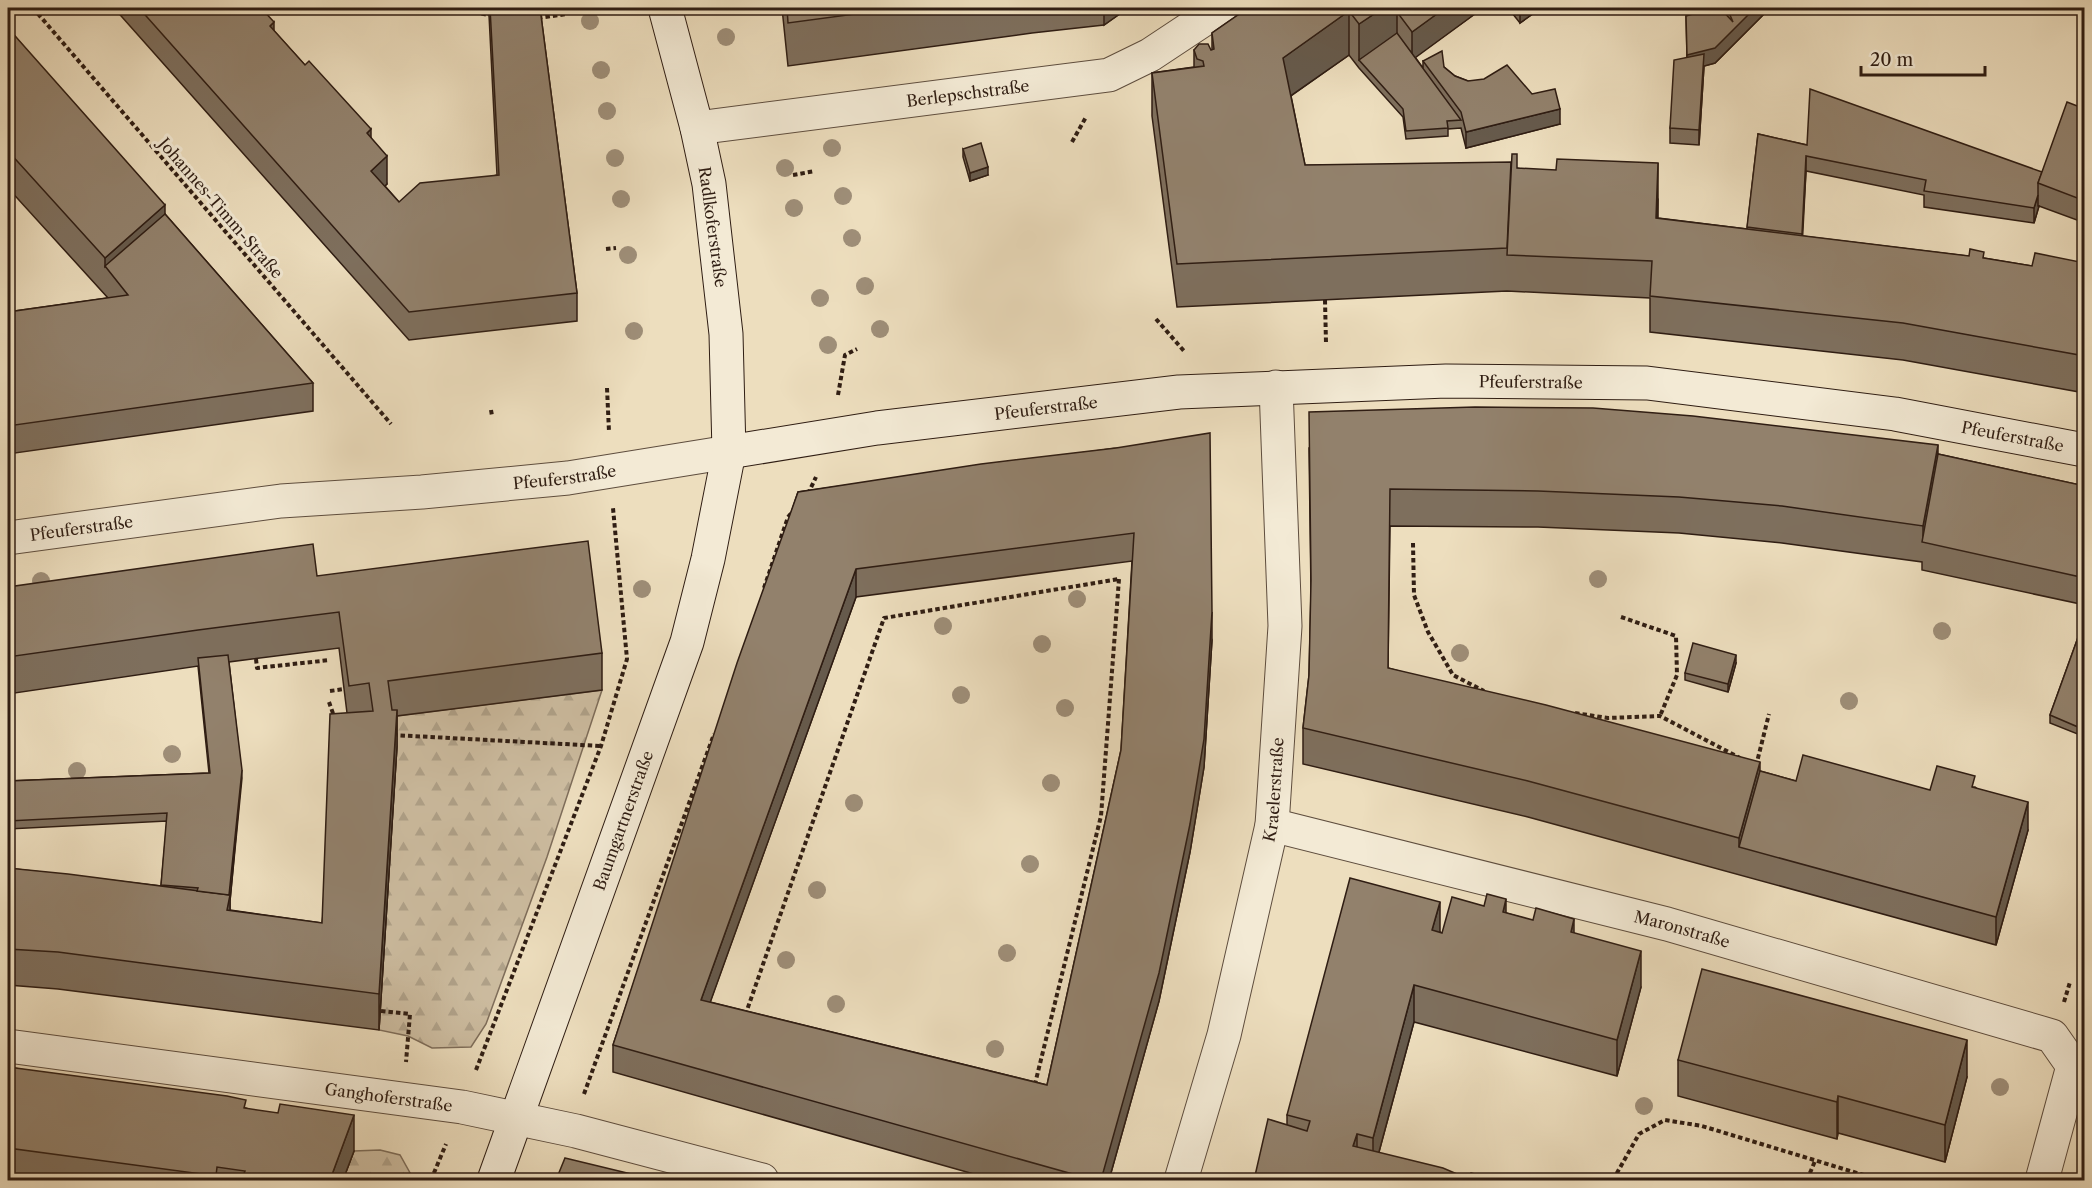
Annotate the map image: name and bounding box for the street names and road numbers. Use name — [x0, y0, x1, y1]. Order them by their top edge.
street label: Berlepschstraße — [905, 75, 1030, 111]
street label: Johannes-Timm-Straße — [152, 131, 288, 282]
street label: Radlkoferstraße — [695, 165, 731, 289]
street label: Pfeuferstraße — [1479, 371, 1583, 392]
street label: Pfeuferstraße — [993, 392, 1099, 424]
street label: Pfeuferstraße — [1960, 417, 2066, 456]
street label: Pfeuferstraße — [512, 460, 618, 493]
street label: Pfeuferstraße — [28, 511, 134, 545]
street label: Kraelerstraße — [1258, 737, 1288, 844]
street label: Baumgartnerstraße — [589, 748, 657, 893]
street label: Maronstraße — [1632, 906, 1732, 952]
street label: Ganghoferstraße — [324, 1079, 454, 1116]

